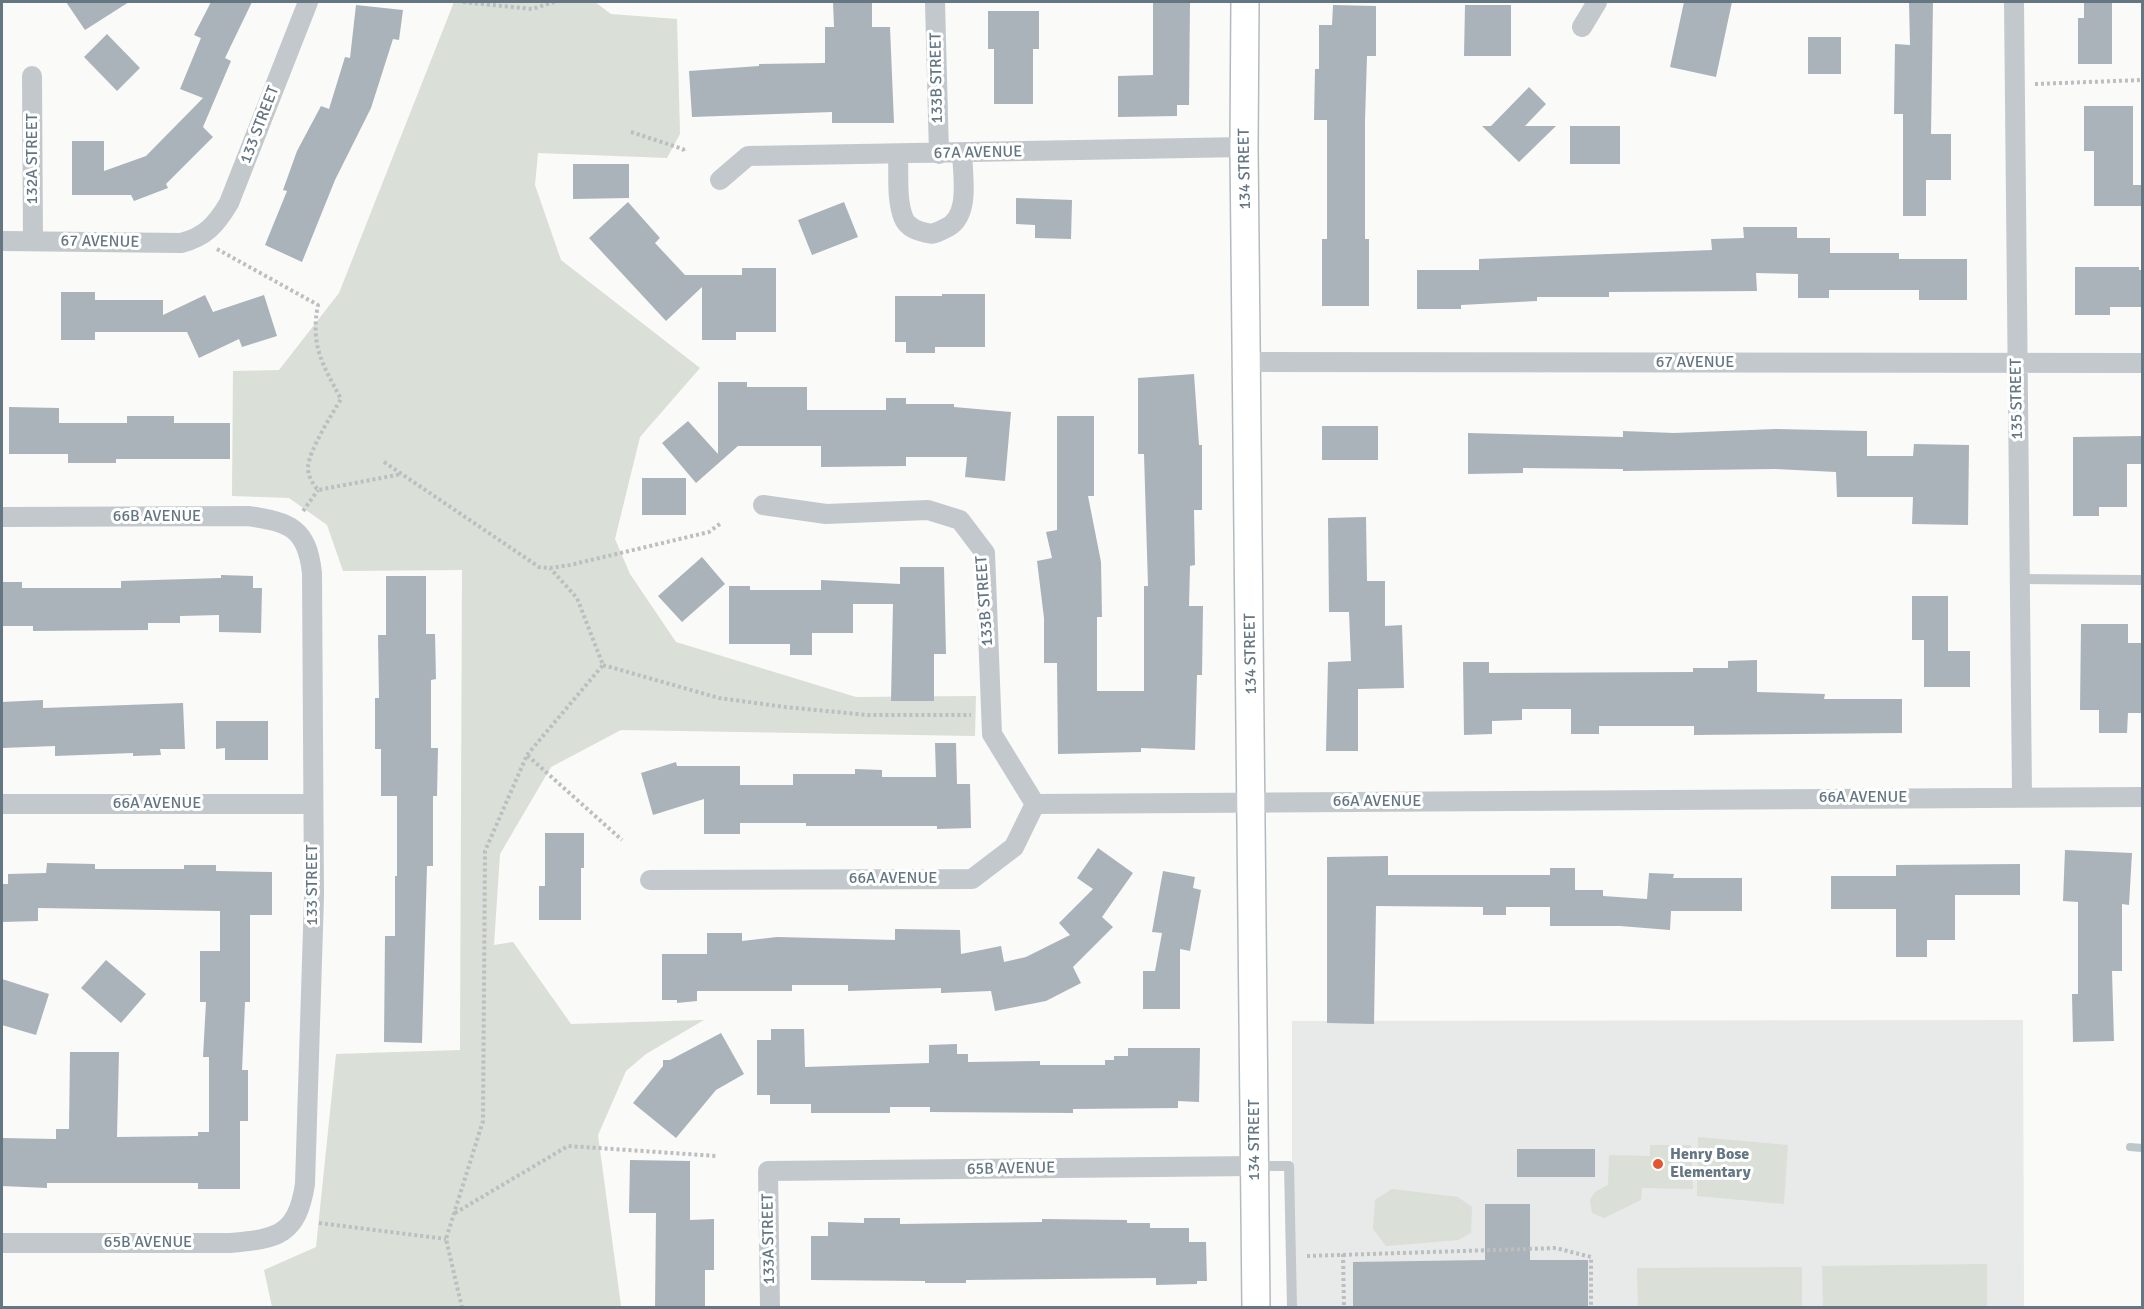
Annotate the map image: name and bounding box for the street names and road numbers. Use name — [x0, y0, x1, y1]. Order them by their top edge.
street label: 133B STREET — [927, 32, 947, 124]
street label: 133 STREET — [236, 84, 284, 166]
street label: 132A STREET — [23, 113, 43, 205]
street label: 134 STREET — [1235, 128, 1255, 210]
street label: 67A AVENUE — [934, 143, 1022, 163]
street label: 67 AVENUE — [61, 232, 139, 252]
street label: 67 AVENUE — [1656, 353, 1734, 373]
street label: 135 STREET — [2007, 358, 2027, 440]
street label: 66B AVENUE — [113, 507, 201, 527]
street label: 133B STREET — [972, 555, 998, 647]
street label: 134 STREET — [1241, 613, 1261, 695]
street label: 66A AVENUE — [1819, 788, 1907, 808]
street label: 66A AVENUE — [1333, 792, 1421, 812]
street label: 66A AVENUE — [113, 794, 201, 814]
street label: 133 STREET — [303, 844, 323, 926]
street label: 66A AVENUE — [849, 869, 937, 889]
street label: 134 STREET — [1245, 1099, 1265, 1181]
street label: 65B AVENUE — [967, 1159, 1055, 1179]
street label: 133A STREET — [759, 1193, 779, 1285]
street label: 65B AVENUE — [104, 1233, 192, 1253]

